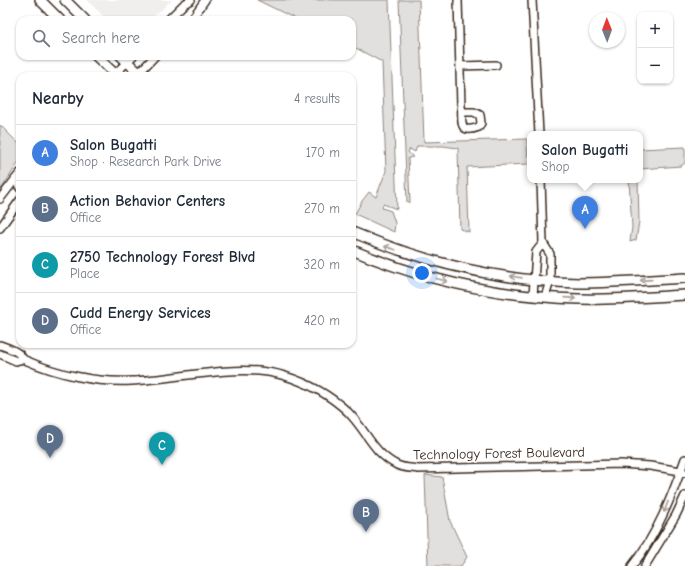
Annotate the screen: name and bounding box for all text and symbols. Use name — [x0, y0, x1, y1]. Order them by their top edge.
north arrow — [589, 12, 625, 48]
map controls — [637, 12, 673, 84]
button: + — [637, 12, 673, 48]
search box — [16, 16, 356, 60]
icon: search — [30, 27, 52, 49]
text: Search here — [62, 29, 140, 47]
button: − — [637, 48, 673, 84]
text: Nearby — [32, 89, 83, 108]
text: 4 results — [294, 91, 340, 106]
popup — [527, 131, 643, 183]
text: Salon Bugatti — [70, 136, 157, 154]
text: Salon Bugatti — [542, 141, 628, 159]
text: A — [41, 145, 49, 160]
text: 170 m — [306, 145, 340, 160]
text: Shop · Research Park Drive — [70, 154, 221, 169]
text: Shop — [542, 159, 570, 174]
text: Action Behavior Centers — [70, 192, 225, 210]
pin: A — [572, 196, 598, 229]
text: B — [41, 201, 49, 216]
text: 270 m — [304, 201, 340, 216]
text: Office — [70, 210, 101, 225]
one-way arrow — [384, 243, 396, 251]
text: 2750 Technology Forest Blvd — [70, 248, 255, 266]
text: C — [41, 257, 49, 272]
text: 320 m — [304, 257, 340, 272]
your location — [412, 263, 432, 283]
text: Place — [70, 266, 100, 281]
one-way arrow — [510, 273, 523, 281]
one-way arrow — [435, 277, 448, 284]
one-way arrow — [640, 277, 653, 284]
one-way arrow — [563, 295, 576, 302]
text: Cudd Energy Services — [70, 304, 211, 322]
text: D — [41, 313, 49, 328]
text: 420 m — [304, 313, 340, 328]
text: Office — [70, 322, 101, 337]
pin: D — [37, 425, 63, 458]
pin: C — [149, 432, 175, 465]
street label: Technology Forest Boulevard — [413, 444, 585, 463]
pin: B — [353, 499, 379, 532]
one-way arrow — [662, 501, 670, 513]

